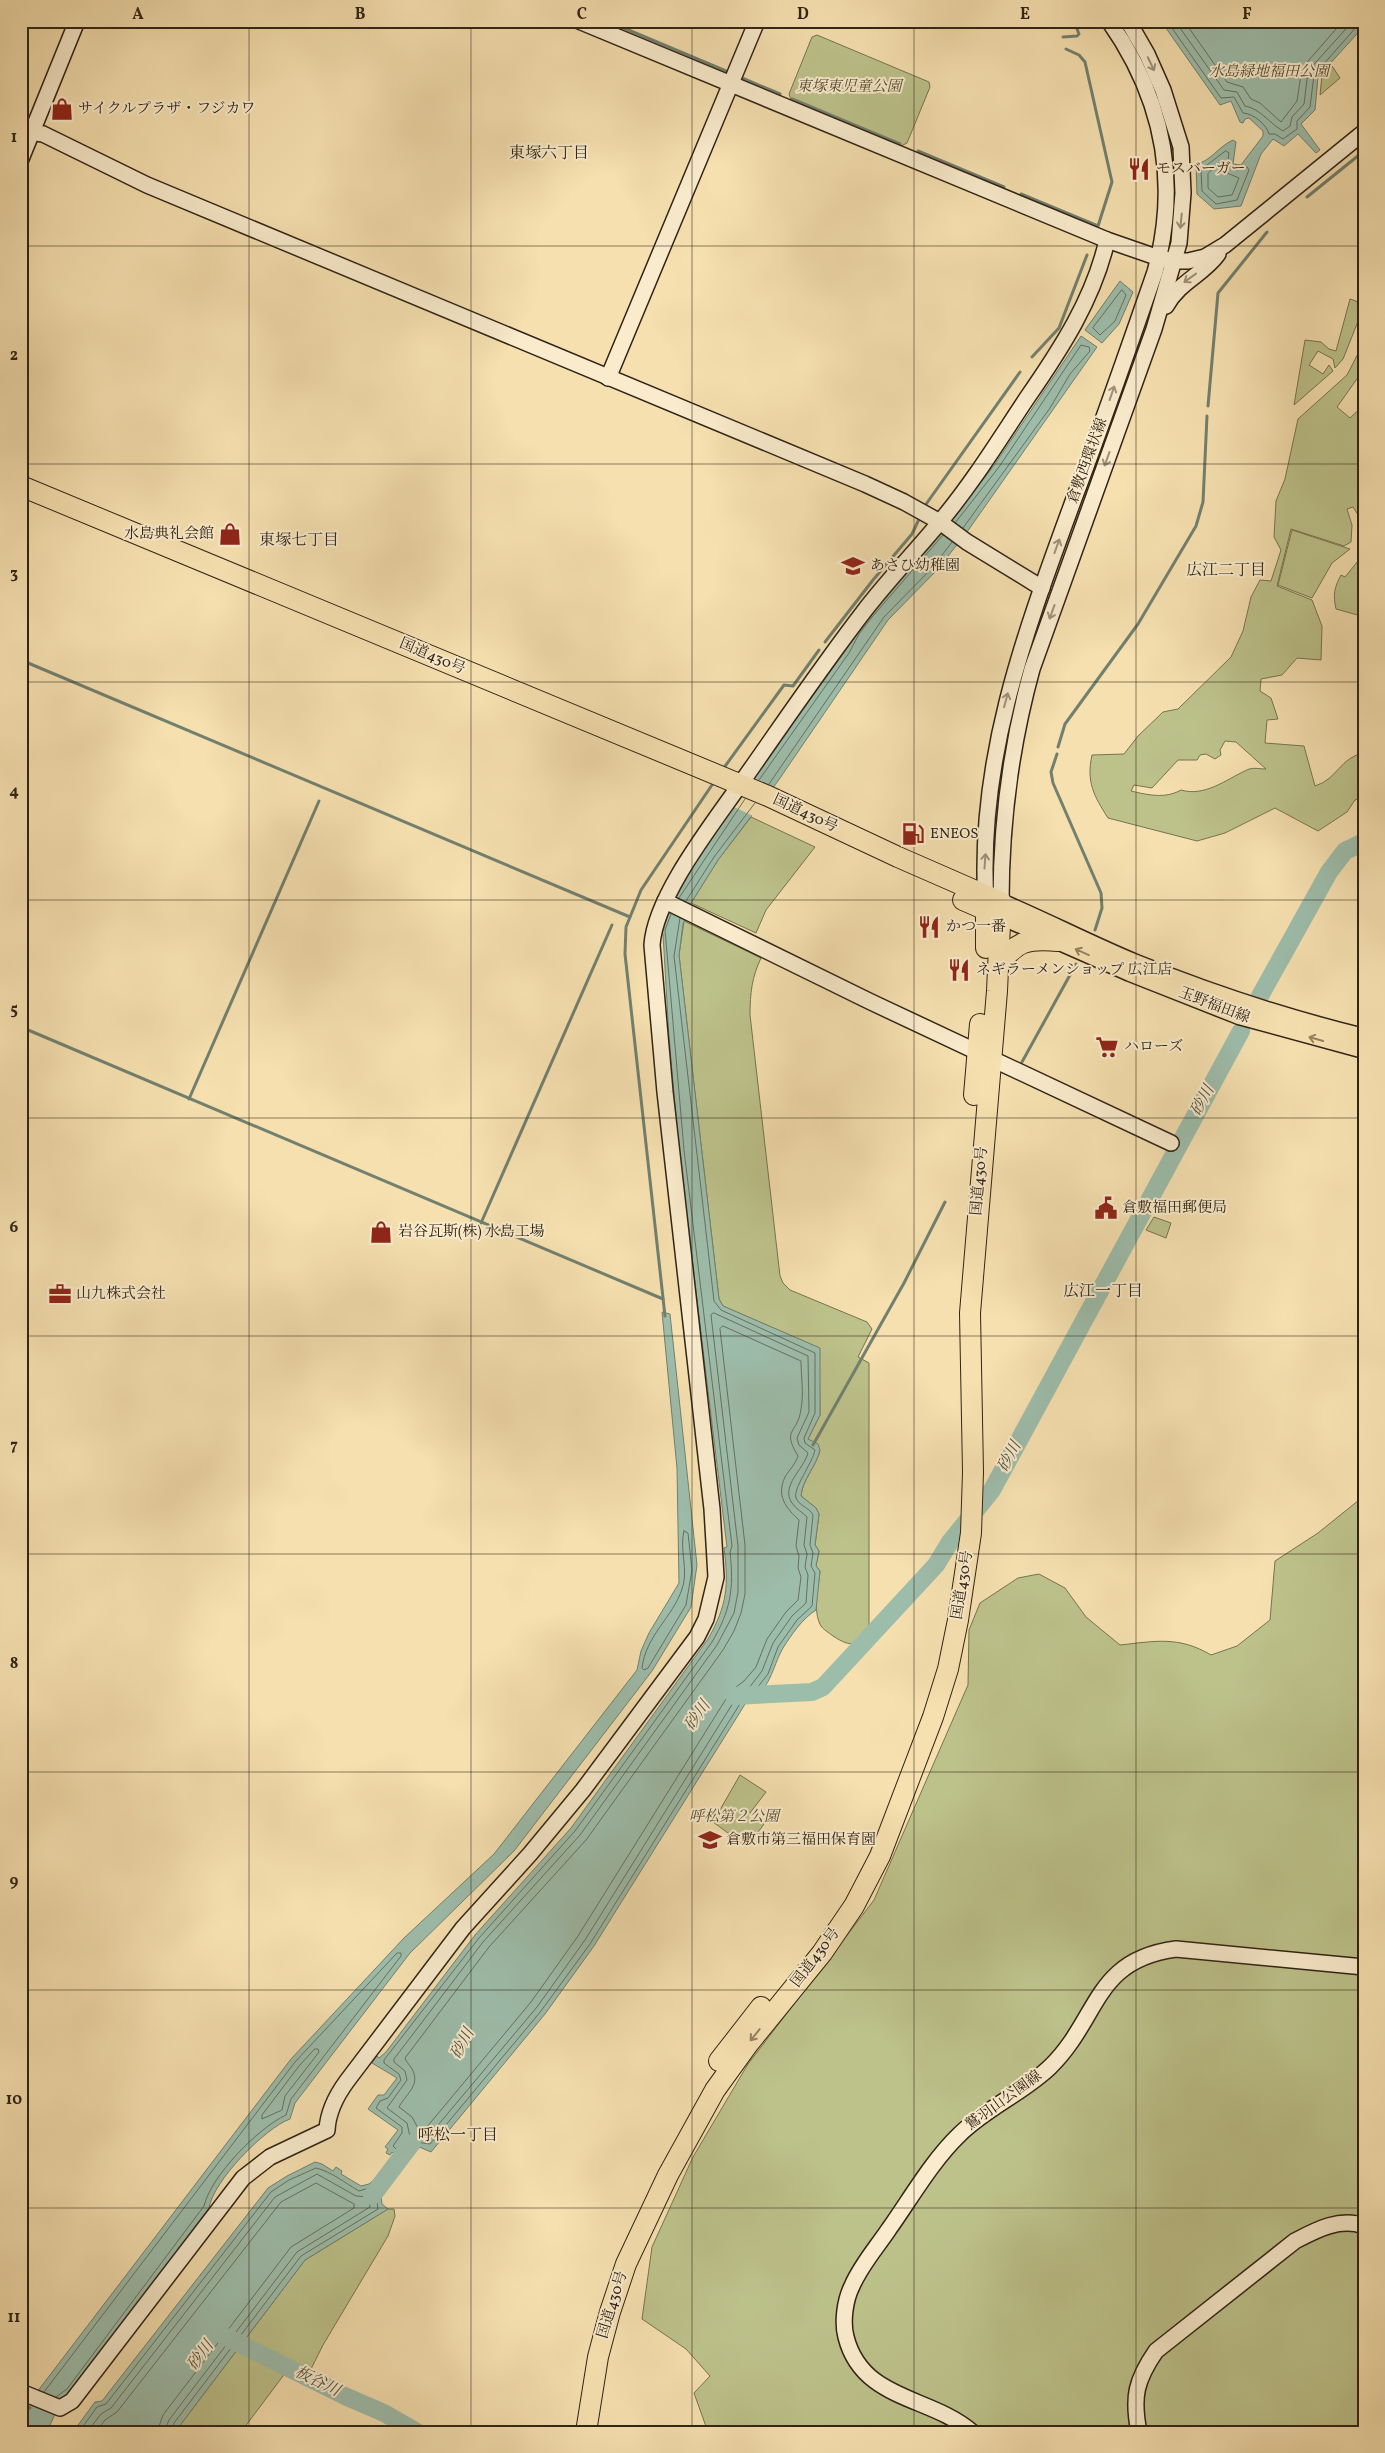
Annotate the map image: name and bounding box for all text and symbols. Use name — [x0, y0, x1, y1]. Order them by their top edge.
text: A — [132, 4, 144, 26]
text: B — [355, 4, 366, 26]
text: C — [577, 4, 587, 26]
text: D — [797, 4, 809, 26]
text: E — [1020, 4, 1030, 26]
text: F — [1242, 4, 1252, 26]
one-way arrow — [1147, 56, 1157, 71]
park label: 水島緑地福田公園 — [1209, 62, 1332, 83]
park label: 東塚東児童公園 — [796, 77, 904, 98]
shop icon: サイクルプラザ・フジカワ — [49, 96, 75, 122]
place label: サイクルプラザ・フジカワ — [78, 99, 256, 120]
text: 1 — [11, 127, 17, 149]
district label: 東塚六丁目 — [509, 143, 589, 165]
restaurant icon: モスバーガー — [1126, 156, 1152, 182]
place label: モスバーガー — [1156, 159, 1246, 180]
one-way arrow — [1176, 213, 1186, 229]
one-way arrow — [1184, 273, 1198, 283]
text: 2 — [10, 345, 18, 367]
one-way arrow — [1108, 386, 1117, 402]
street label: 倉敷西環状線 — [1063, 415, 1113, 507]
one-way arrow — [1102, 451, 1111, 466]
shop icon: 水島典礼会館 — [217, 521, 243, 547]
place label: 水島典礼会館 — [124, 524, 214, 545]
district label: 東塚七丁目 — [259, 530, 339, 552]
one-way arrow — [1053, 539, 1062, 554]
school or university icon: あさひ幼稚園 — [840, 553, 866, 579]
place label: あさひ幼稚園 — [870, 556, 960, 577]
district label: 広江二丁目 — [1186, 560, 1266, 582]
text: 3 — [10, 563, 18, 585]
one-way arrow — [1047, 604, 1056, 619]
street label: 国道430号 — [396, 634, 468, 680]
one-way arrow — [1002, 693, 1011, 709]
text: 4 — [9, 781, 19, 803]
street label: 国道430号 — [769, 790, 841, 838]
fuel station icon: ENEOS — [900, 821, 926, 847]
place label: ENEOS — [930, 824, 978, 845]
one-way arrow — [980, 853, 989, 869]
restaurant icon: かつ一番 — [916, 914, 942, 940]
place label: かつ一番 — [946, 917, 1006, 938]
one-way arrow — [1075, 947, 1090, 957]
restaurant icon: ネギラーメンショップ 広江店 — [946, 957, 972, 983]
place label: ネギラーメンショップ 広江店 — [976, 960, 1173, 981]
street label: 玉野福田線 — [1175, 983, 1253, 1029]
text: 5 — [10, 999, 18, 1021]
one-way arrow — [1309, 1033, 1325, 1043]
supermarket icon: ハローズ — [1094, 1034, 1120, 1060]
place label: ハローズ — [1124, 1037, 1183, 1058]
water label: 砂川 — [1186, 1080, 1221, 1120]
street label: 国道430号 — [966, 1145, 994, 1217]
public building icon: 倉敷福田郵便局 — [1093, 1195, 1119, 1221]
place label: 倉敷福田郵便局 — [1122, 1198, 1227, 1219]
text: 6 — [10, 1217, 19, 1239]
shop icon: 岩谷瓦斯(株) 水島工場 — [368, 1219, 394, 1245]
place label: 岩谷瓦斯(株) 水島工場 — [398, 1222, 545, 1243]
office icon: 山九株式会社 — [47, 1281, 73, 1307]
district label: 広江一丁目 — [1063, 1281, 1143, 1303]
place label: 山九株式会社 — [76, 1284, 166, 1305]
text: 7 — [10, 1435, 18, 1457]
water label: 砂川 — [993, 1436, 1028, 1476]
street label: 国道430号 — [947, 1549, 979, 1621]
text: 8 — [10, 1653, 18, 1675]
water label: 砂川 — [680, 1695, 717, 1735]
park label: 呼松第２公園 — [689, 1807, 782, 1828]
school or university icon: 倉敷市第三福田保育園 — [697, 1827, 723, 1853]
place label: 倉敷市第三福田保育園 — [726, 1830, 876, 1851]
text: 9 — [10, 1871, 19, 1893]
street label: 国道430号 — [787, 1924, 845, 1992]
water label: 砂川 — [446, 2023, 481, 2063]
one-way arrow — [750, 2029, 761, 2042]
street label: 鷲羽山公園線 — [961, 2066, 1047, 2136]
text: 10 — [6, 2089, 22, 2111]
district label: 呼松一丁目 — [418, 2125, 498, 2147]
street label: 国道430号 — [593, 2269, 633, 2341]
text: 11 — [8, 2307, 20, 2329]
water label: 砂川 — [183, 2335, 220, 2375]
water label: 板谷川 — [291, 2362, 345, 2403]

